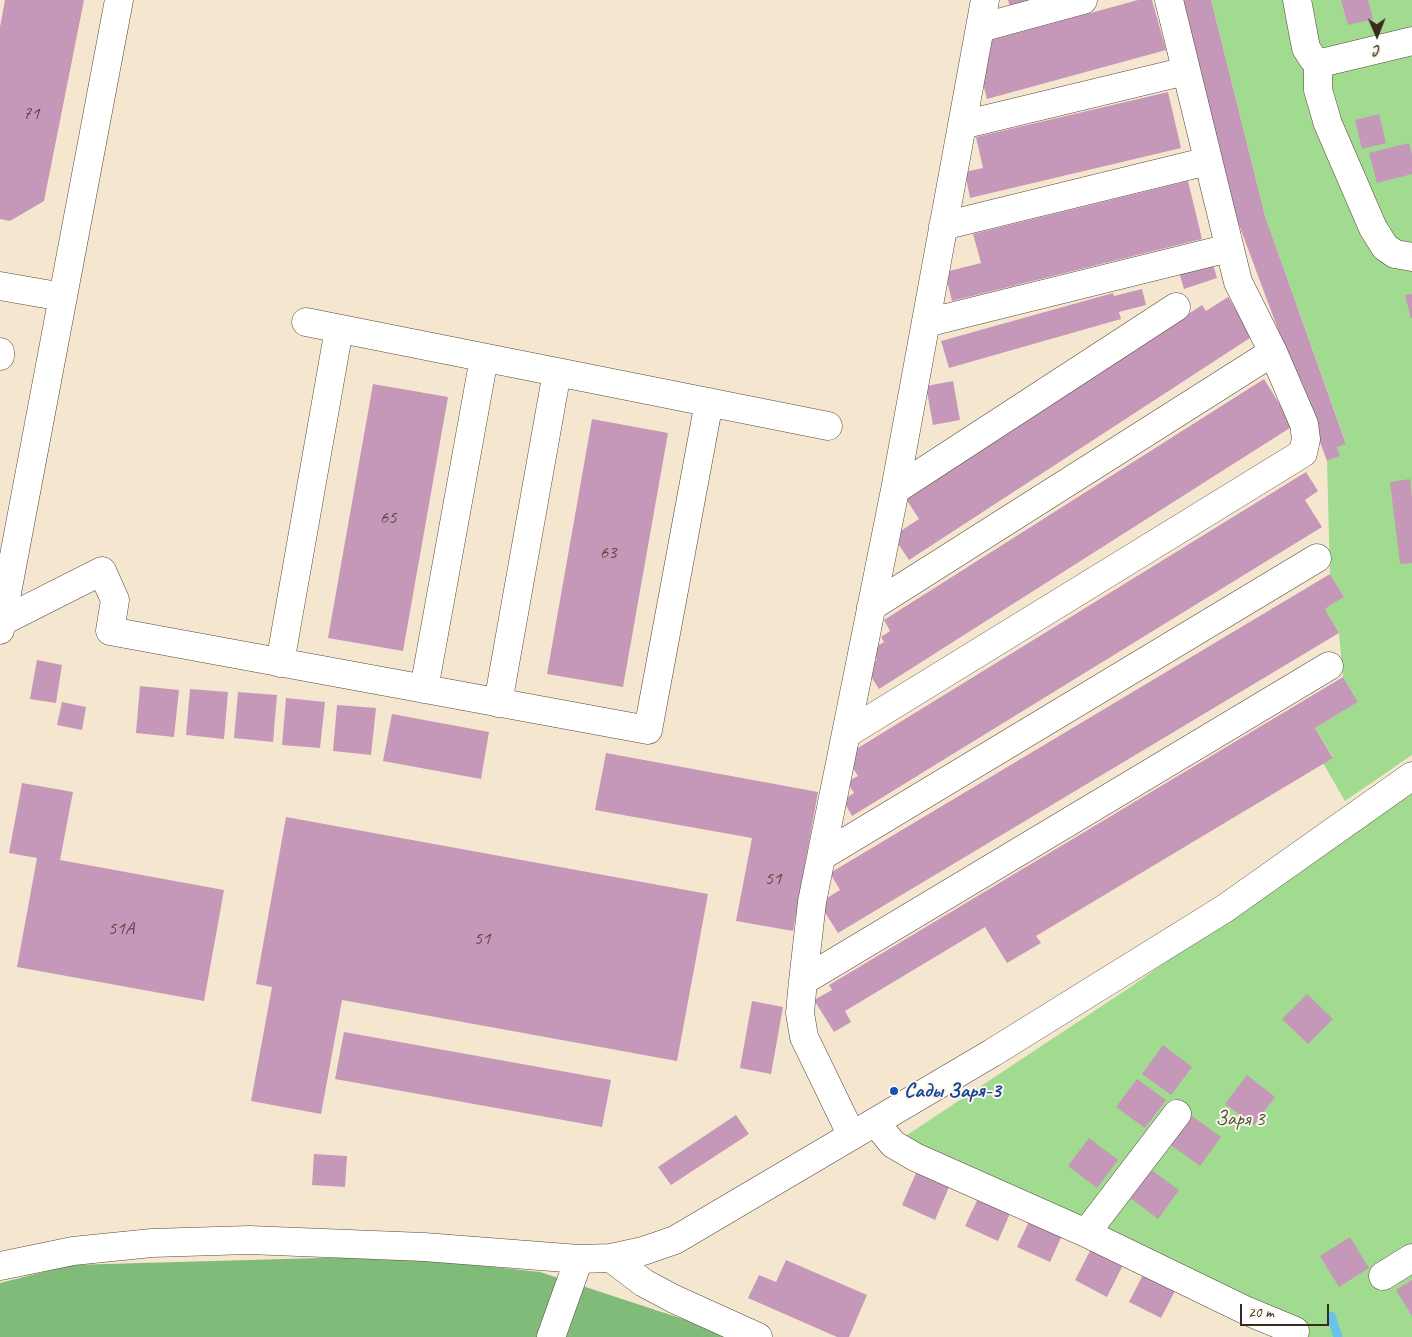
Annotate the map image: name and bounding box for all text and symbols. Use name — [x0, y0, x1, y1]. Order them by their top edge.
north arrow — [1352, 10, 1402, 60]
text: С — [1374, 42, 1381, 59]
house number: 71 — [22, 103, 40, 125]
house number: 65 — [379, 507, 397, 529]
house number: 63 — [599, 542, 617, 564]
house number: 51 — [764, 868, 782, 890]
house number: 51А — [108, 918, 134, 940]
house number: 51 — [473, 928, 491, 950]
place label: Сады Заря-3 — [904, 1078, 1001, 1104]
marker: Сады Заря-3 — [888, 1085, 900, 1097]
park label: Заря 3 — [1215, 1106, 1265, 1132]
scale bar — [1242, 1294, 1331, 1326]
text: 20 m — [1248, 1303, 1274, 1322]

